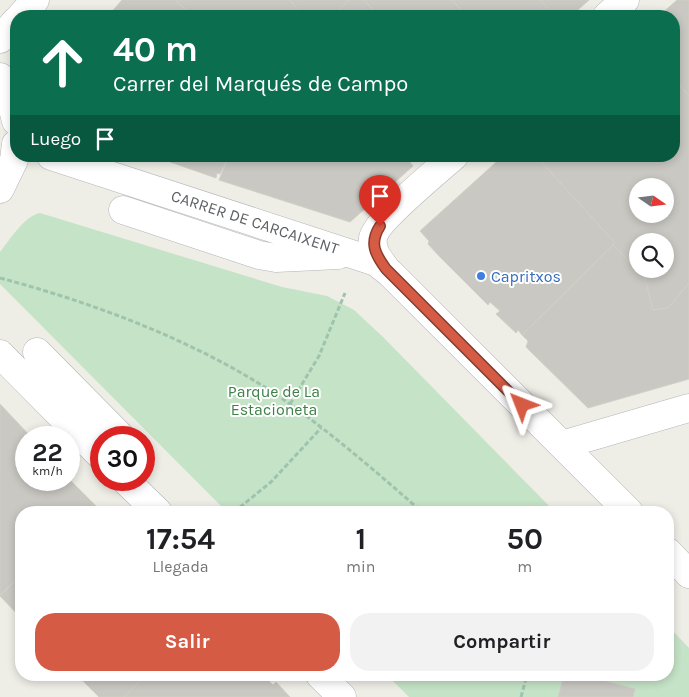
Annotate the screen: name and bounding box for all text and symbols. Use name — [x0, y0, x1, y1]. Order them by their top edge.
text: 40 m — [113, 29, 198, 70]
icon: ahead — [30, 30, 95, 95]
text: Carrer del Marqués de Campo — [113, 71, 408, 97]
icon: arrive — [91, 125, 119, 153]
text: Luego — [30, 128, 81, 150]
pin — [359, 175, 401, 226]
north arrow — [629, 178, 674, 222]
map controls — [629, 178, 674, 278]
icon: arrive — [366, 182, 394, 210]
street label: CARRER DE CARCAIXENT — [169, 186, 341, 258]
button: search — [629, 233, 674, 278]
place label: Capritxos — [491, 267, 561, 286]
marker: Capritxos — [475, 270, 487, 282]
position arrow — [495, 378, 547, 430]
park label: Parque de La Estacioneta — [228, 382, 320, 419]
speed limit sign: 30 — [90, 426, 155, 491]
text: 22 — [32, 438, 63, 467]
text: km/h — [32, 464, 63, 478]
text: 17:54 — [146, 521, 215, 557]
text: 1 — [355, 521, 366, 557]
text: 50 — [507, 521, 543, 557]
text: Llegada — [152, 557, 209, 576]
text: min — [346, 557, 375, 576]
text: m — [517, 557, 532, 576]
button: Salir — [35, 613, 340, 671]
button: Compartir — [350, 613, 654, 671]

